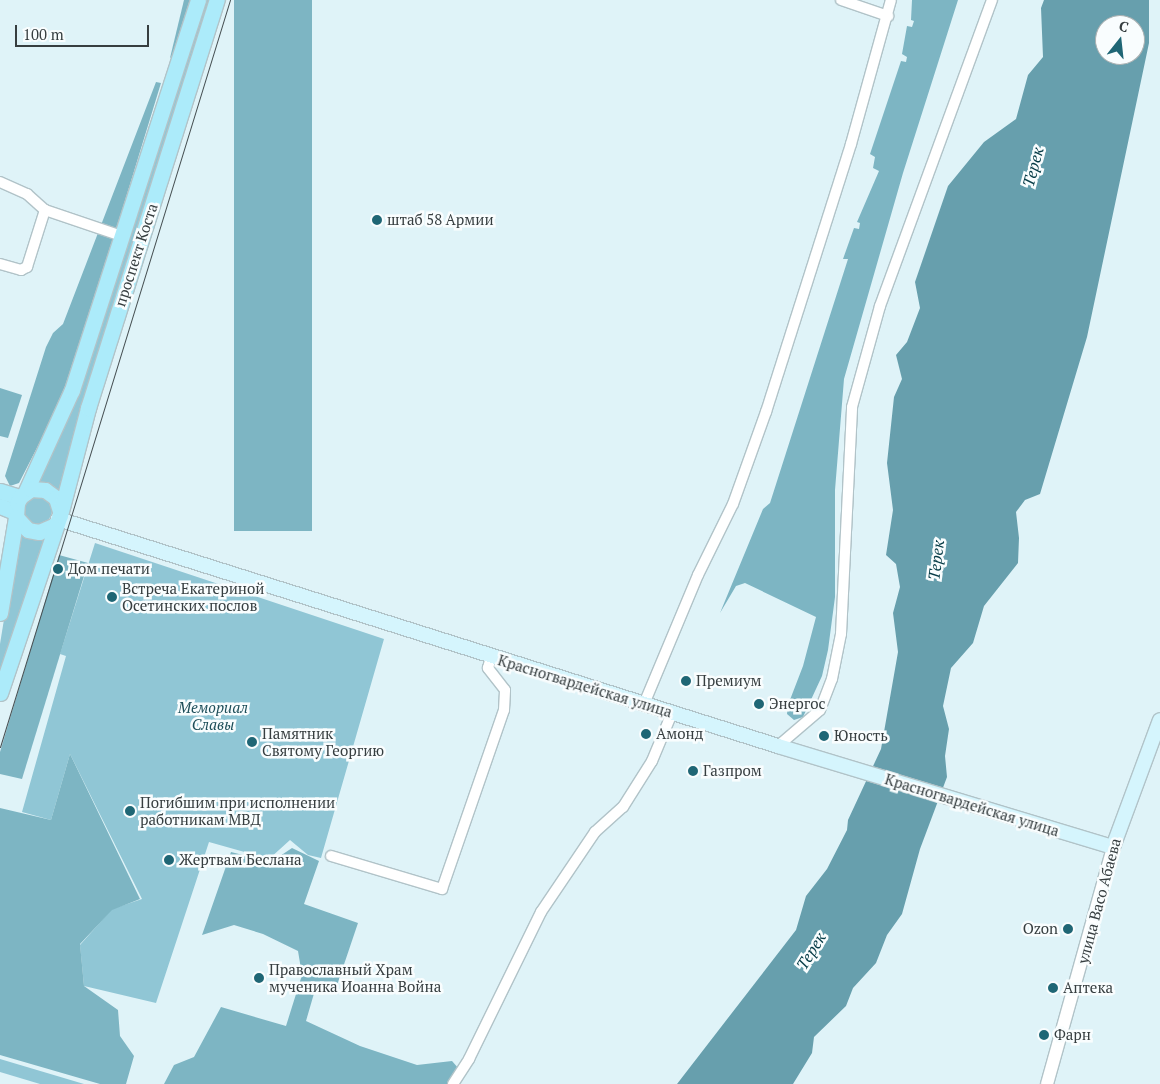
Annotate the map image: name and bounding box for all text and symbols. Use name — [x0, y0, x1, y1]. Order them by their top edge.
scale bar — [18, 15, 151, 47]
north arrow — [1095, 15, 1145, 65]
text: С — [1117, 16, 1131, 36]
text: 100 m — [23, 24, 64, 44]
water label: Терек — [1018, 145, 1048, 189]
street label: проспект Коста — [111, 201, 161, 309]
place label: штаб 58 Армии — [387, 211, 494, 229]
marker: штаб 58 Армии — [371, 214, 383, 226]
water label: Терек — [924, 539, 948, 581]
place label: Дом печати — [68, 560, 150, 578]
marker: Дом печати — [52, 563, 64, 575]
place label: Встреча Екатериной Осетинских послов — [122, 579, 264, 614]
marker: Встреча Екатериной Осетинских послов — [106, 591, 118, 603]
street label: Красногвардейская улица — [496, 651, 674, 721]
place label: Премиум — [696, 672, 762, 690]
marker: Премиум — [680, 675, 692, 687]
place label: Энергос — [769, 695, 825, 713]
park label: Мемориал Славы — [178, 698, 248, 733]
marker: Энергос — [753, 698, 765, 710]
place label: Памятник Святому Георгию — [262, 724, 384, 759]
place label: Амонд — [656, 725, 703, 743]
place label: Юность — [834, 727, 888, 745]
marker: Амонд — [640, 728, 652, 740]
marker: Юность — [818, 730, 830, 742]
marker: Памятник Святому Георгию — [246, 736, 258, 748]
place label: Газпром — [703, 762, 762, 780]
marker: Газпром — [687, 765, 699, 777]
street label: Красногвардейская улица — [883, 770, 1061, 840]
place label: Погибшим при исполнении работникам МВД — [140, 793, 335, 828]
marker: Погибшим при исполнении работникам МВД — [124, 805, 136, 817]
street label: улица Васо Абаева — [1074, 836, 1124, 966]
place label: Жертвам Беслана — [179, 851, 302, 869]
marker: Жертвам Беслана — [163, 854, 175, 866]
place label: Ozon — [1023, 920, 1058, 938]
marker: Ozon — [1062, 923, 1074, 935]
water label: Терек — [792, 929, 830, 973]
place label: Православный Храм мученика Иоанна Война — [269, 960, 441, 995]
marker: Православный Храм мученика Иоанна Война — [253, 972, 265, 984]
place label: Аптека — [1063, 979, 1113, 997]
marker: Аптека — [1047, 982, 1059, 994]
place label: Фарн — [1054, 1026, 1091, 1044]
marker: Фарн — [1038, 1029, 1050, 1041]

